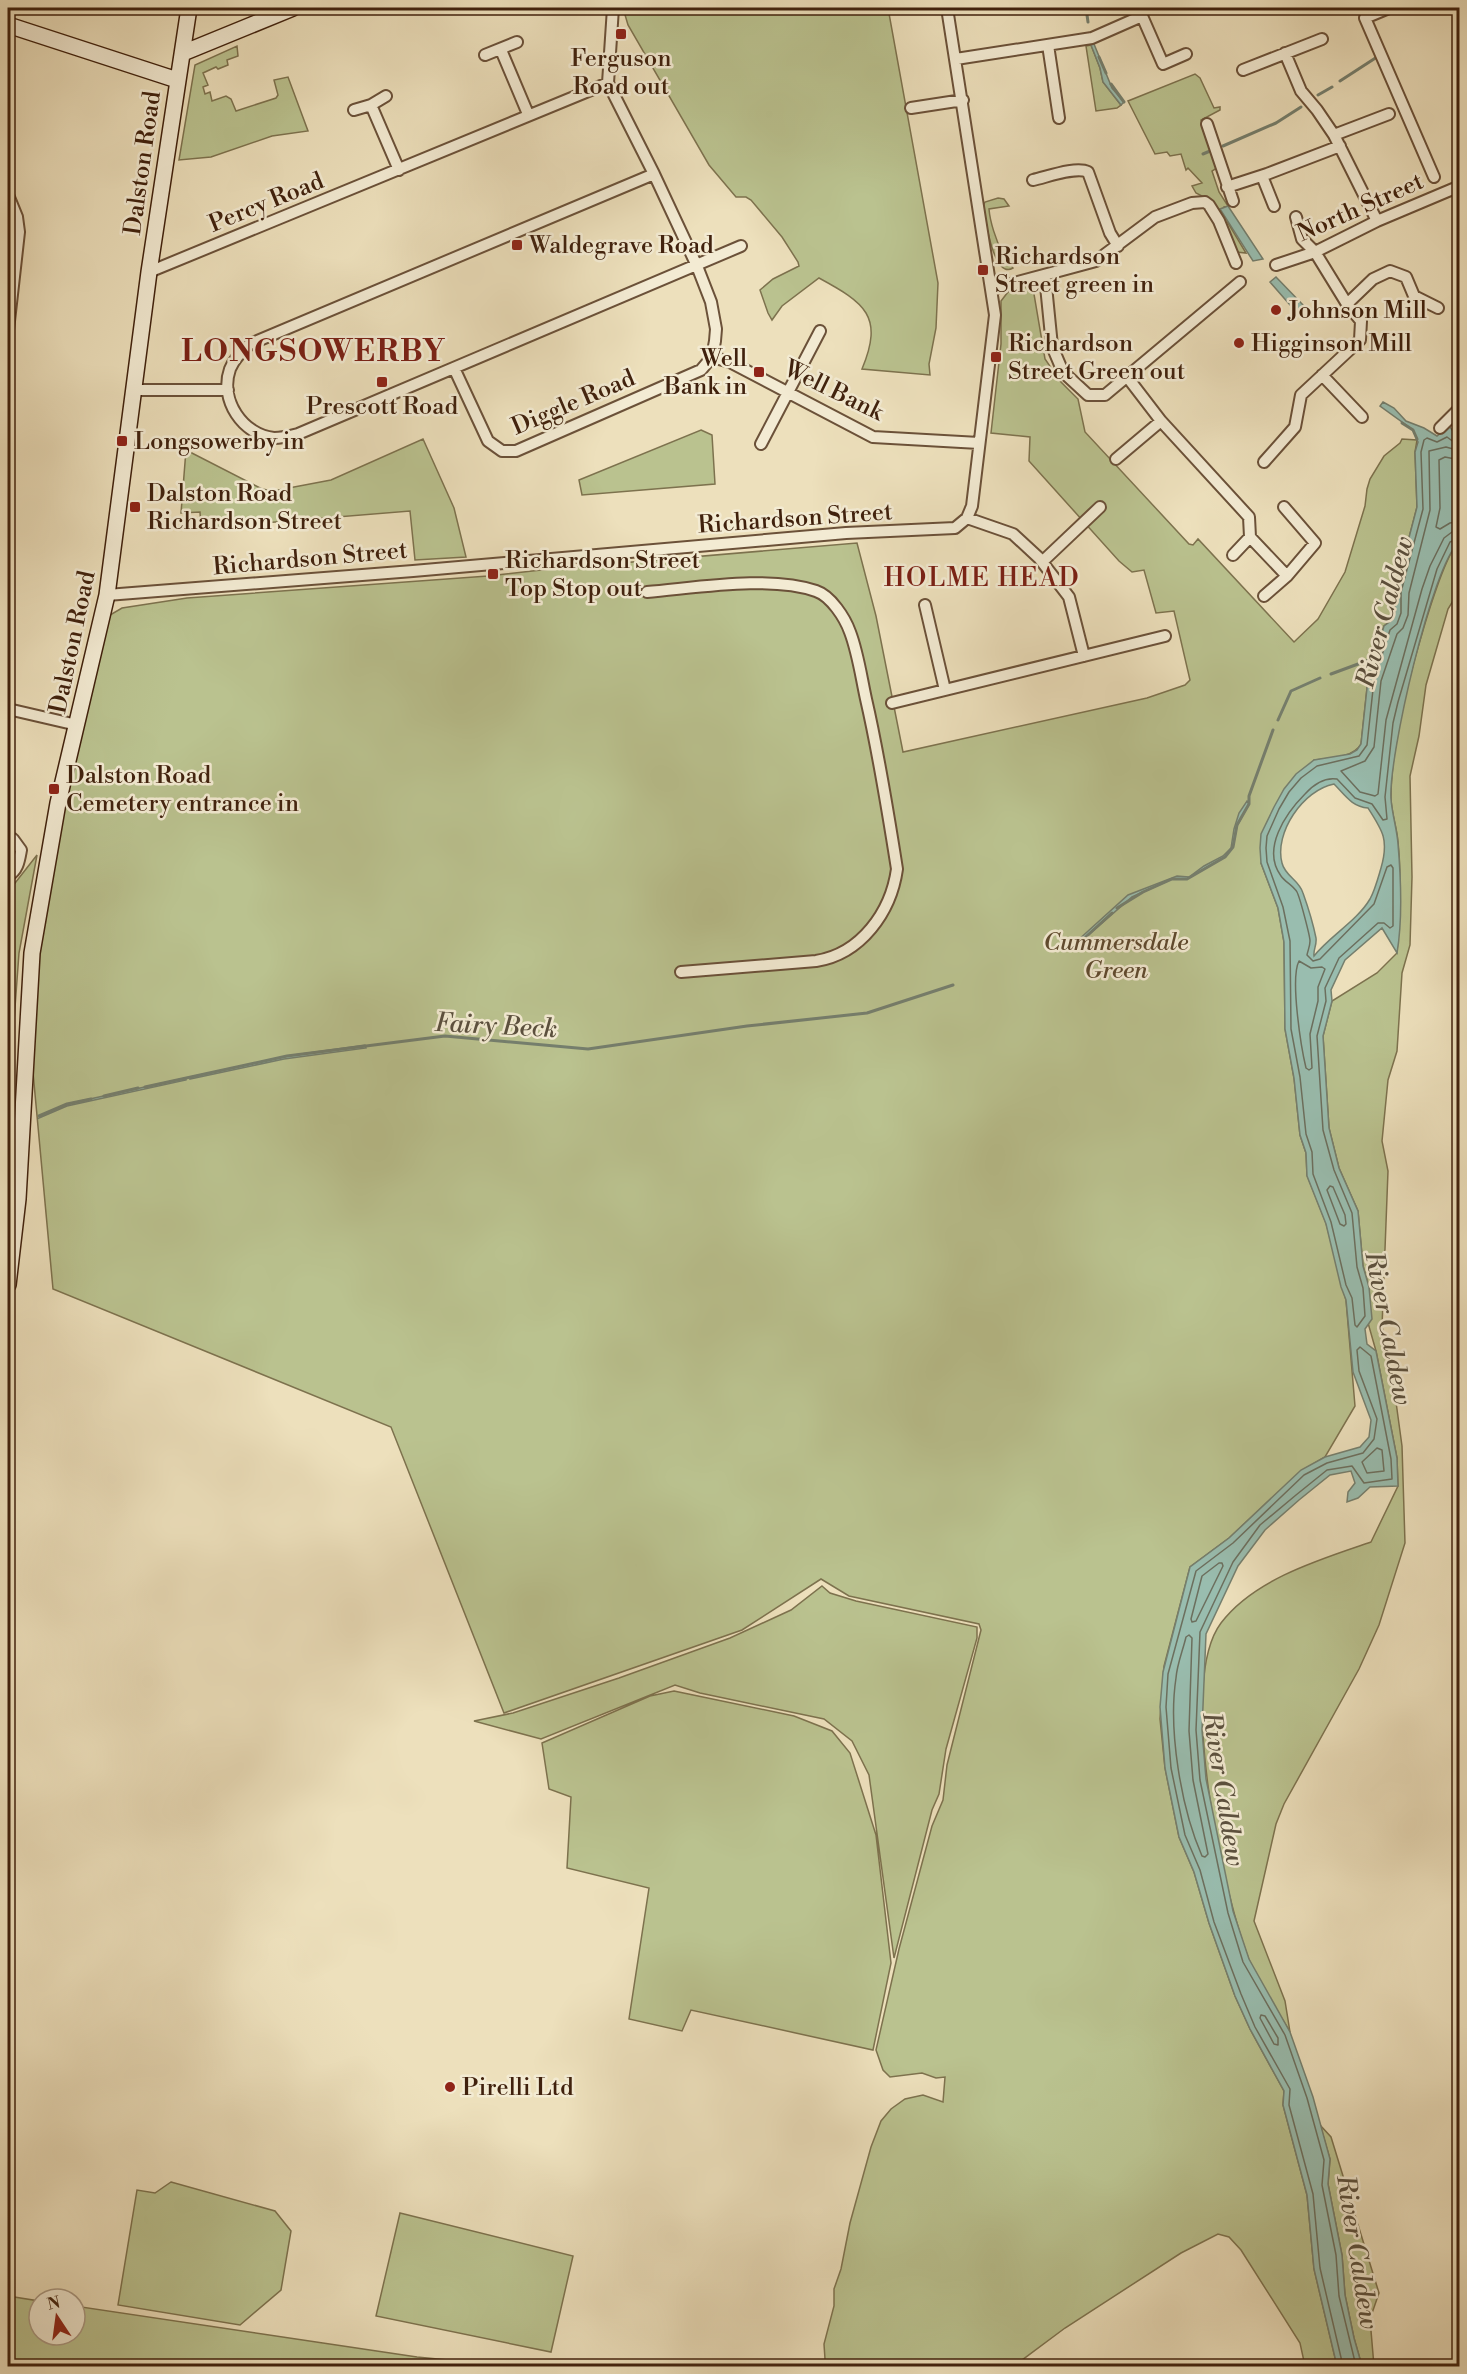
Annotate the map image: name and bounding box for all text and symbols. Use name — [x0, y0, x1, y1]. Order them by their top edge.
marker: Ferguson Road out — [614, 27, 628, 41]
place label: Ferguson Road out — [571, 44, 671, 102]
street label: Dalston Road — [118, 89, 168, 237]
street label: Percy Road — [204, 166, 329, 240]
street label: North Street — [1292, 166, 1429, 249]
place label: Waldegrave Road — [528, 231, 714, 261]
marker: Waldegrave Road — [510, 238, 524, 252]
place label: Richardson Street green in — [995, 242, 1154, 300]
marker: Richardson Street green in — [976, 263, 990, 277]
place label: Johnson Mill — [1287, 296, 1427, 326]
marker: Johnson Mill — [1269, 303, 1283, 317]
place label: Richardson Street Green out — [1008, 329, 1186, 387]
place label: Higginson Mill — [1251, 329, 1412, 359]
district label: LONGSOWERBY — [181, 333, 447, 371]
marker: Higginson Mill — [1232, 336, 1246, 350]
place label: Well Bank in — [663, 344, 747, 402]
marker: Richardson Street Green out — [989, 350, 1003, 364]
street label: Well Bank — [778, 353, 890, 429]
street label: Diggle Road — [507, 363, 640, 442]
marker: Well Bank in — [752, 365, 766, 379]
marker: Prescott Road — [375, 375, 389, 389]
place label: Prescott Road — [306, 392, 458, 422]
place label: Longsowerby in — [134, 427, 305, 457]
marker: Longsowerby in — [115, 434, 129, 448]
place label: Dalston Road Richardson Street — [147, 479, 343, 537]
street label: Richardson Street — [697, 497, 894, 541]
marker: Dalston Road Richardson Street — [128, 500, 142, 514]
water label: River Caldew — [1349, 533, 1421, 693]
street label: Richardson Street — [212, 536, 409, 582]
place label: Richardson Street Top Stop out — [505, 546, 701, 604]
district label: HOLME HEAD — [884, 562, 1080, 594]
marker: Richardson Street Top Stop out — [486, 567, 500, 581]
street label: Dalston Road — [43, 568, 103, 716]
place label: Dalston Road Cemetery entrance in — [66, 761, 299, 819]
marker: Dalston Road Cemetery entrance in — [47, 782, 61, 796]
park label: Cummersdale Green — [1043, 928, 1189, 986]
water label: Fairy Beck — [434, 1007, 558, 1045]
water label: River Caldew — [1357, 1248, 1419, 1408]
water label: River Caldew — [1195, 1709, 1251, 1869]
place label: Pirelli Ltd — [462, 2073, 574, 2103]
marker: Pirelli Ltd — [443, 2080, 457, 2094]
water label: River Caldew — [1329, 2172, 1385, 2332]
north arrow — [27, 2287, 87, 2347]
text: N — [45, 2292, 63, 2315]

